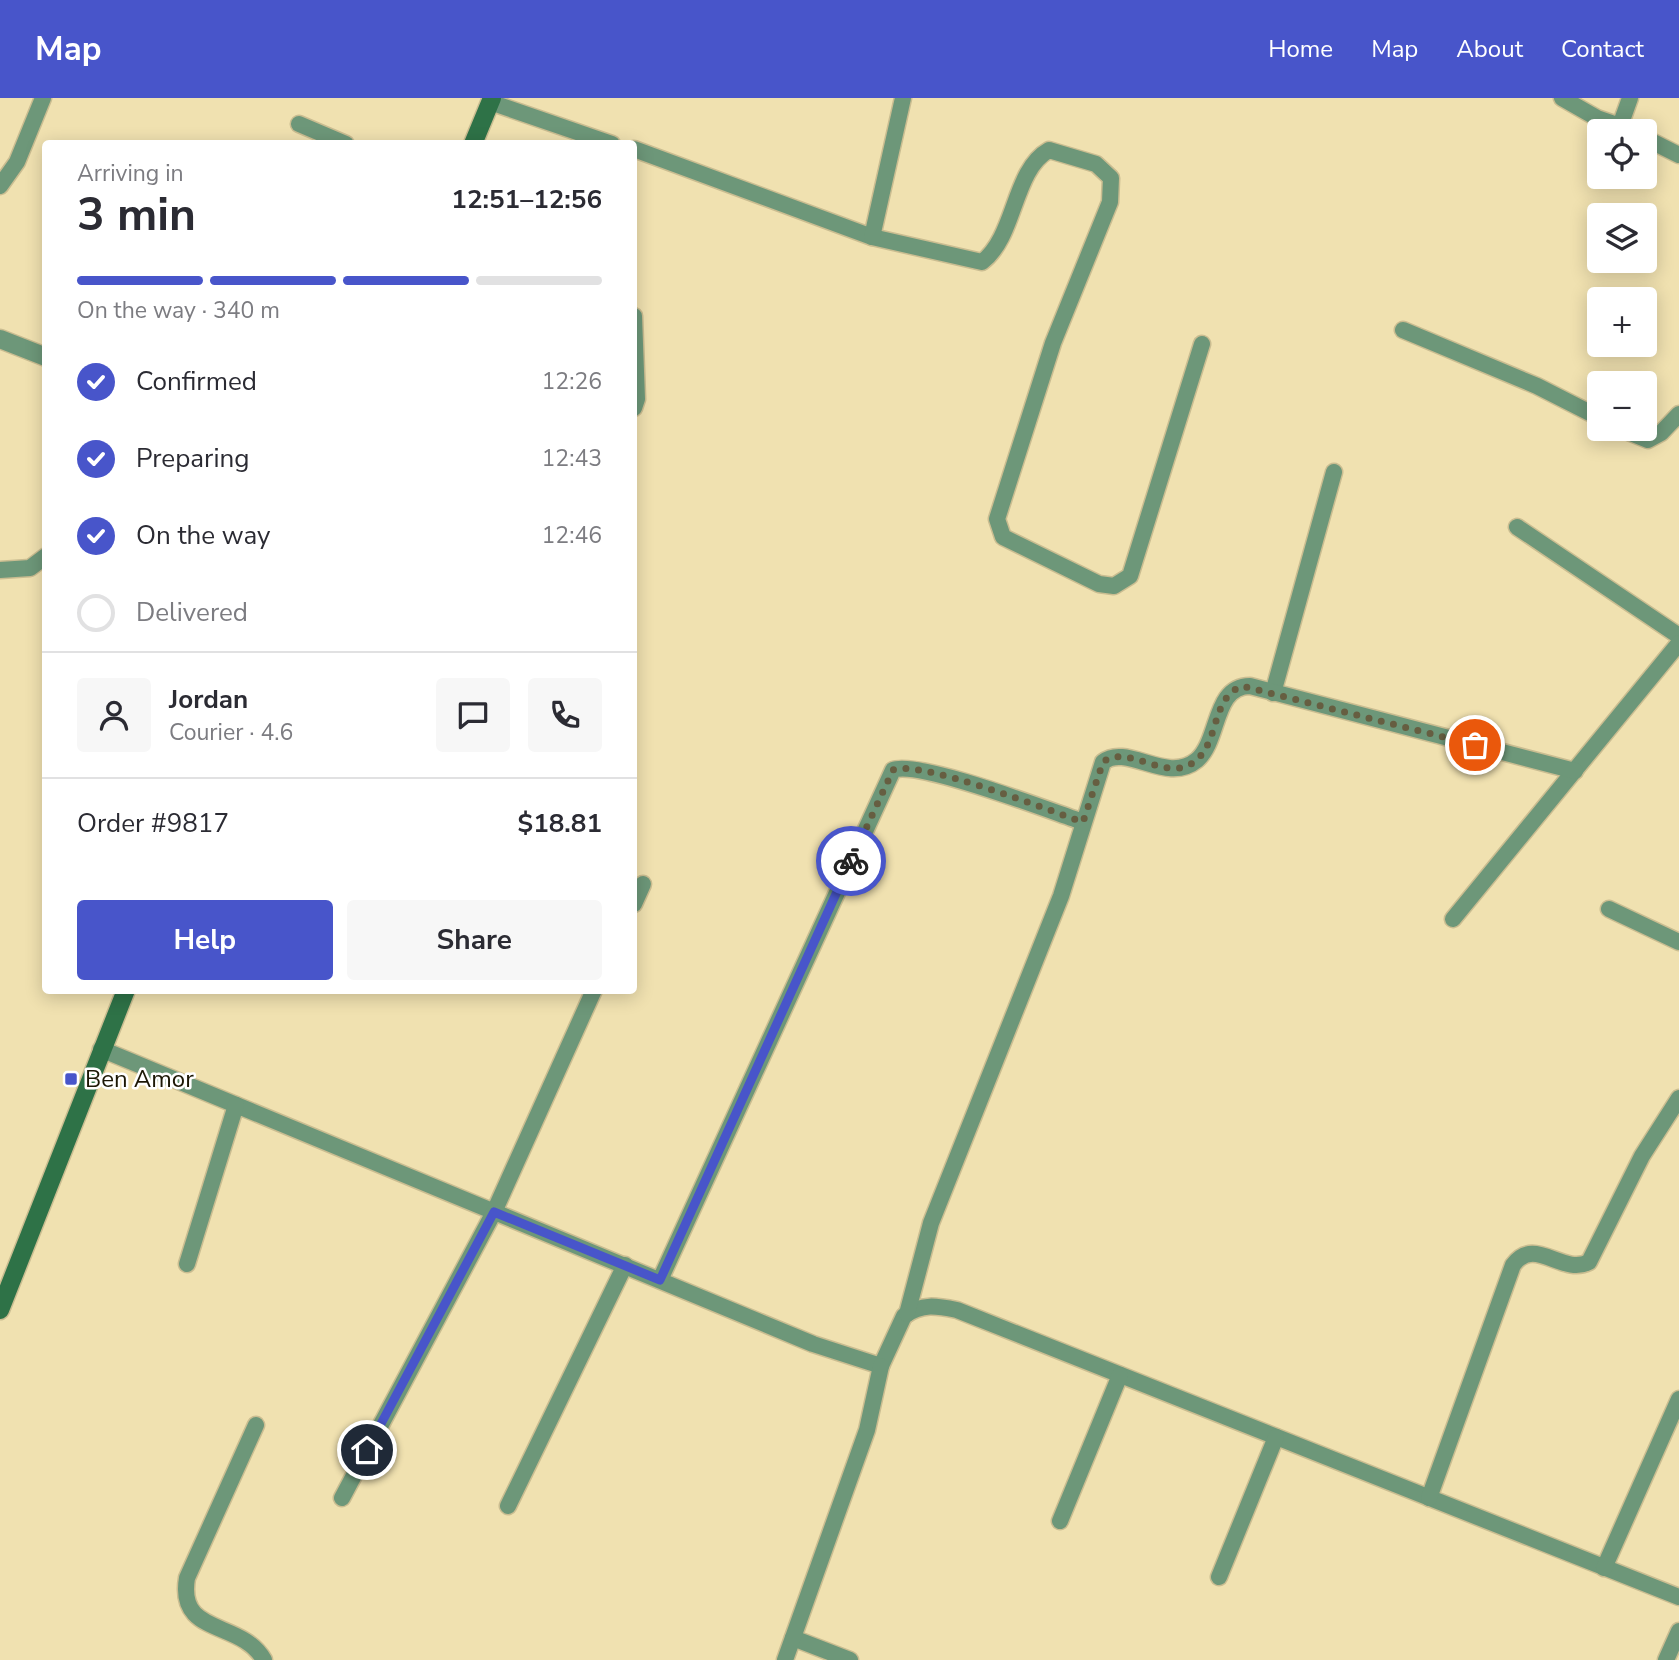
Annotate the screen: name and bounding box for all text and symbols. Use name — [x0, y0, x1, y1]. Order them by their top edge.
text: Map — [35, 27, 102, 72]
text: Home — [1268, 33, 1333, 65]
text: Map — [1371, 33, 1418, 65]
text: About — [1456, 33, 1523, 65]
text: Contact — [1561, 33, 1644, 65]
map controls — [1587, 119, 1657, 441]
button: locate — [1587, 119, 1657, 189]
text: Arriving in — [77, 158, 184, 189]
text: 12:51–12:56 — [451, 182, 602, 217]
text: 3 min — [77, 183, 196, 246]
button: layers — [1587, 203, 1657, 273]
button: + — [1587, 287, 1657, 357]
text: On the way · 340 m — [77, 295, 280, 326]
icon: check — [77, 363, 115, 401]
text: Confirmed — [136, 364, 257, 399]
text: 12:26 — [542, 366, 602, 397]
button: − — [1587, 371, 1657, 441]
icon: check — [77, 440, 115, 478]
text: Preparing — [136, 441, 249, 476]
text: 12:43 — [542, 443, 602, 474]
icon: check — [77, 517, 115, 555]
text: On the way — [136, 518, 270, 553]
text: 12:46 — [542, 520, 602, 551]
text: Delivered — [136, 595, 248, 630]
button: person — [77, 678, 151, 752]
button: chat — [436, 678, 510, 752]
button: phone — [528, 678, 602, 752]
text: Jordan — [169, 682, 248, 717]
pin — [1445, 715, 1505, 775]
text: Courier · 4.6 — [169, 717, 293, 748]
icon: bag — [1456, 726, 1494, 764]
text: Order #9817 — [77, 806, 229, 841]
text: $18.81 — [518, 806, 602, 841]
courier — [816, 826, 886, 896]
icon: bike — [832, 842, 870, 880]
button: Help — [77, 900, 333, 980]
button: Share — [347, 900, 602, 980]
place label: Ben Amor — [85, 1063, 194, 1095]
marker: Ben Amor — [63, 1071, 79, 1087]
pin — [337, 1420, 397, 1480]
icon: home — [348, 1431, 386, 1469]

